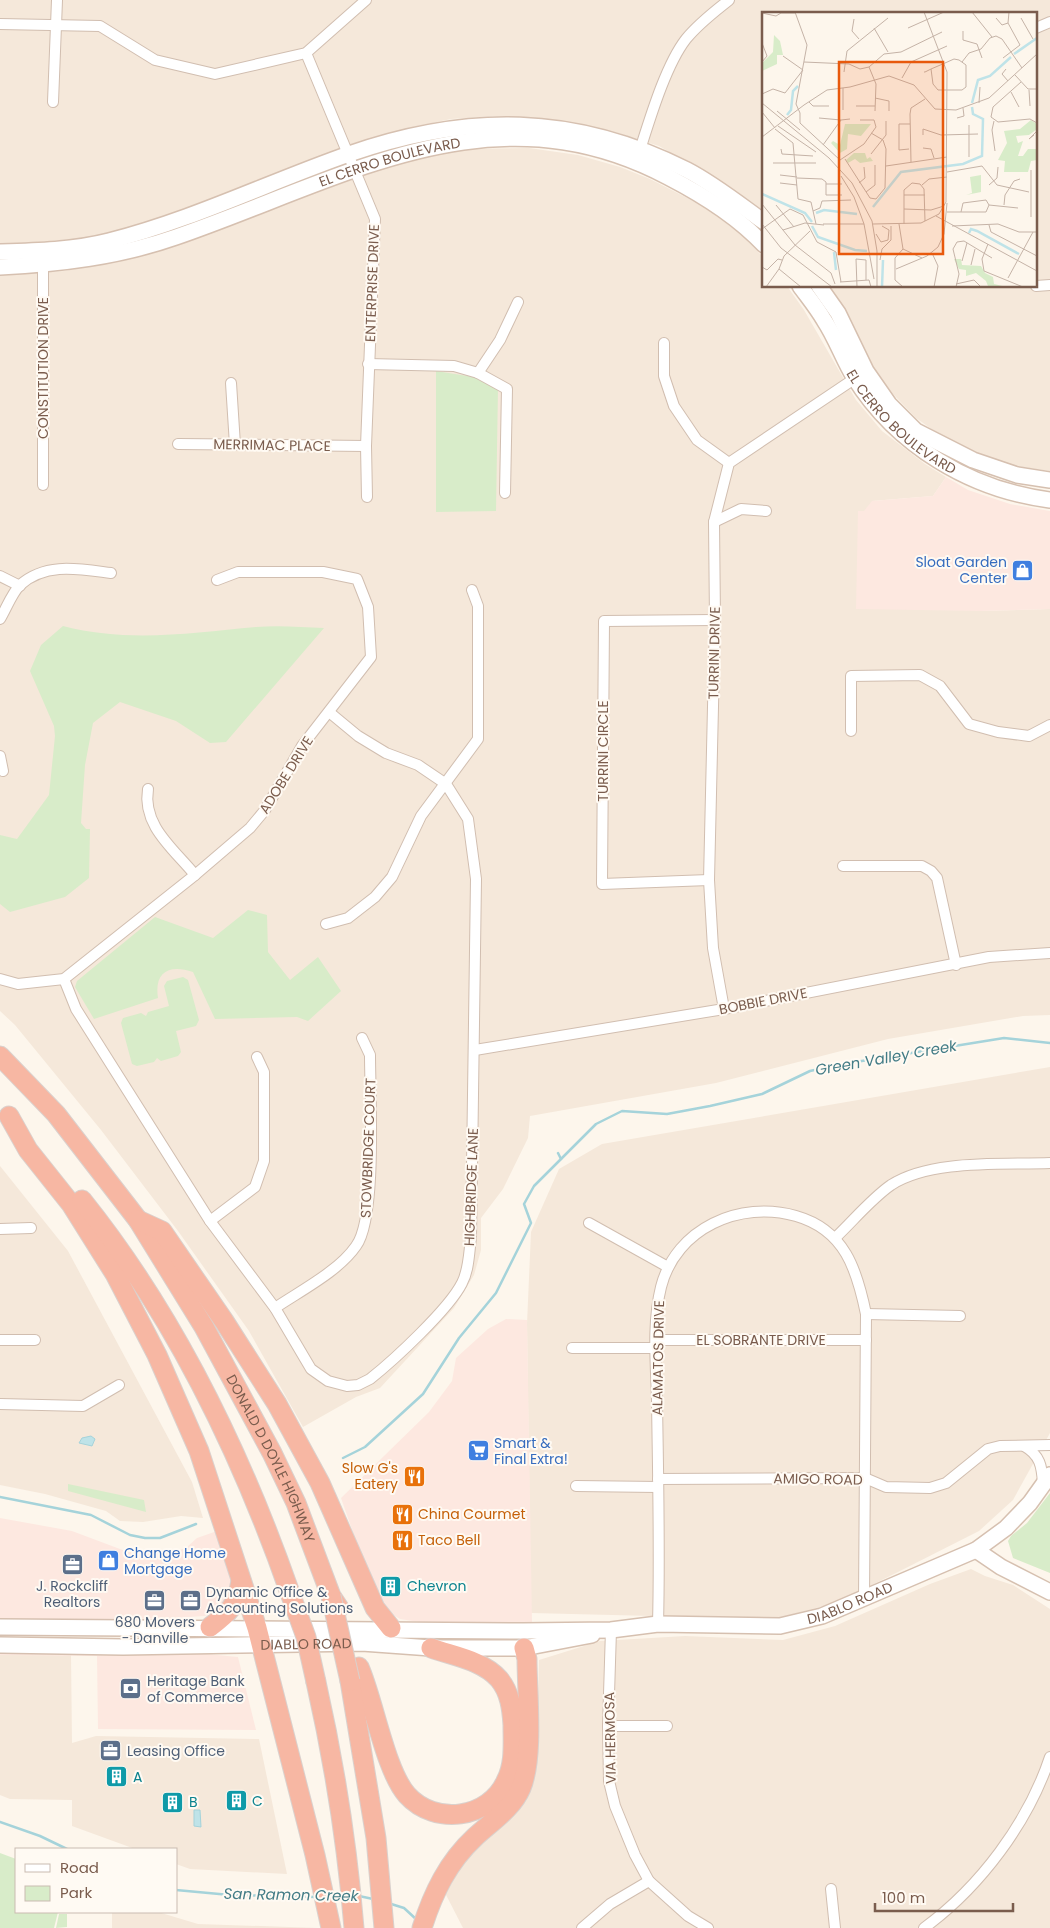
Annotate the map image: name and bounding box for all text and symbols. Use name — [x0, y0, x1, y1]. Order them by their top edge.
inset map — [762, 12, 1038, 288]
street label: EL CERRO BOULEVARD — [316, 133, 462, 192]
street label: ENTERPRISE DRIVE — [360, 224, 384, 342]
street label: CONSTITUTION DRIVE — [33, 297, 53, 439]
street label: EL CERRO BOULEVARD — [842, 366, 960, 479]
street label: MERRIMAC PLACE — [213, 434, 331, 456]
place label: Sloat Garden Center — [915, 552, 1007, 588]
shop icon: Sloat Garden Center — [1011, 558, 1035, 582]
street label: TURRINI DRIVE — [703, 606, 725, 700]
street label: TURRINI CIRCLE — [593, 700, 613, 802]
street label: ADOBE DRIVE — [254, 732, 318, 818]
street label: BOBBIE DRIVE — [717, 983, 809, 1019]
water label: Green Valley Creek — [814, 1035, 960, 1080]
street label: STOWBRIDGE COURT — [356, 1077, 380, 1218]
street label: HIGHBRIDGE LANE — [459, 1127, 483, 1247]
street label: ALAMATOS DRIVE — [647, 1300, 669, 1416]
street label: EL SOBRANTE DRIVE — [696, 1330, 826, 1350]
street label: DONALD D DOYLE HIGHWAY — [221, 1371, 320, 1545]
place label: Smart & Final Extra! — [494, 1433, 568, 1469]
supermarket icon: Smart & Final Extra! — [466, 1439, 490, 1463]
place label: Slow G's Eatery — [342, 1458, 398, 1494]
restaurant icon: Slow G's Eatery — [402, 1464, 426, 1488]
street label: AMIGO ROAD — [773, 1468, 863, 1490]
restaurant icon: China Courmet — [390, 1502, 414, 1526]
place label: China Courmet — [418, 1504, 526, 1524]
restaurant icon: Taco Bell — [390, 1528, 414, 1552]
place label: Taco Bell — [418, 1530, 480, 1550]
place label: Change Home Mortgage — [124, 1543, 226, 1579]
shop icon: Change Home Mortgage — [96, 1549, 120, 1573]
office icon: J. Rockcliff Realtors — [60, 1552, 84, 1576]
building icon: Chevron — [379, 1574, 403, 1598]
place label: J. Rockcliff Realtors — [36, 1576, 108, 1612]
place label: Chevron — [407, 1576, 466, 1596]
street label: DIABLO ROAD — [805, 1577, 896, 1629]
place label: Dynamic Office & Accounting Solutions — [206, 1582, 353, 1618]
office icon: 680 Movers - Danville — [143, 1588, 167, 1612]
office icon: Dynamic Office & Accounting Solutions — [178, 1588, 202, 1612]
place label: 680 Movers - Danville — [115, 1612, 195, 1648]
street label: DIABLO ROAD — [260, 1633, 352, 1655]
place label: Heritage Bank of Commerce — [147, 1671, 245, 1707]
bank icon: Heritage Bank of Commerce — [119, 1677, 143, 1701]
street label: VIA HERMOSA — [599, 1692, 621, 1784]
office icon: Leasing Office — [99, 1739, 123, 1763]
place label: Leasing Office — [127, 1741, 225, 1761]
building icon: A — [105, 1765, 129, 1789]
place label: A — [133, 1767, 142, 1787]
building icon: C — [224, 1789, 248, 1813]
building icon: B — [161, 1790, 185, 1814]
place label: C — [252, 1791, 263, 1811]
place label: B — [189, 1792, 198, 1812]
legend — [15, 1848, 178, 1913]
text: Road — [60, 1857, 99, 1878]
scale bar — [875, 1880, 1012, 1912]
text: Park — [60, 1882, 92, 1903]
water label: San Ramon Creek — [223, 1883, 360, 1906]
text: 100 m — [882, 1887, 925, 1908]

